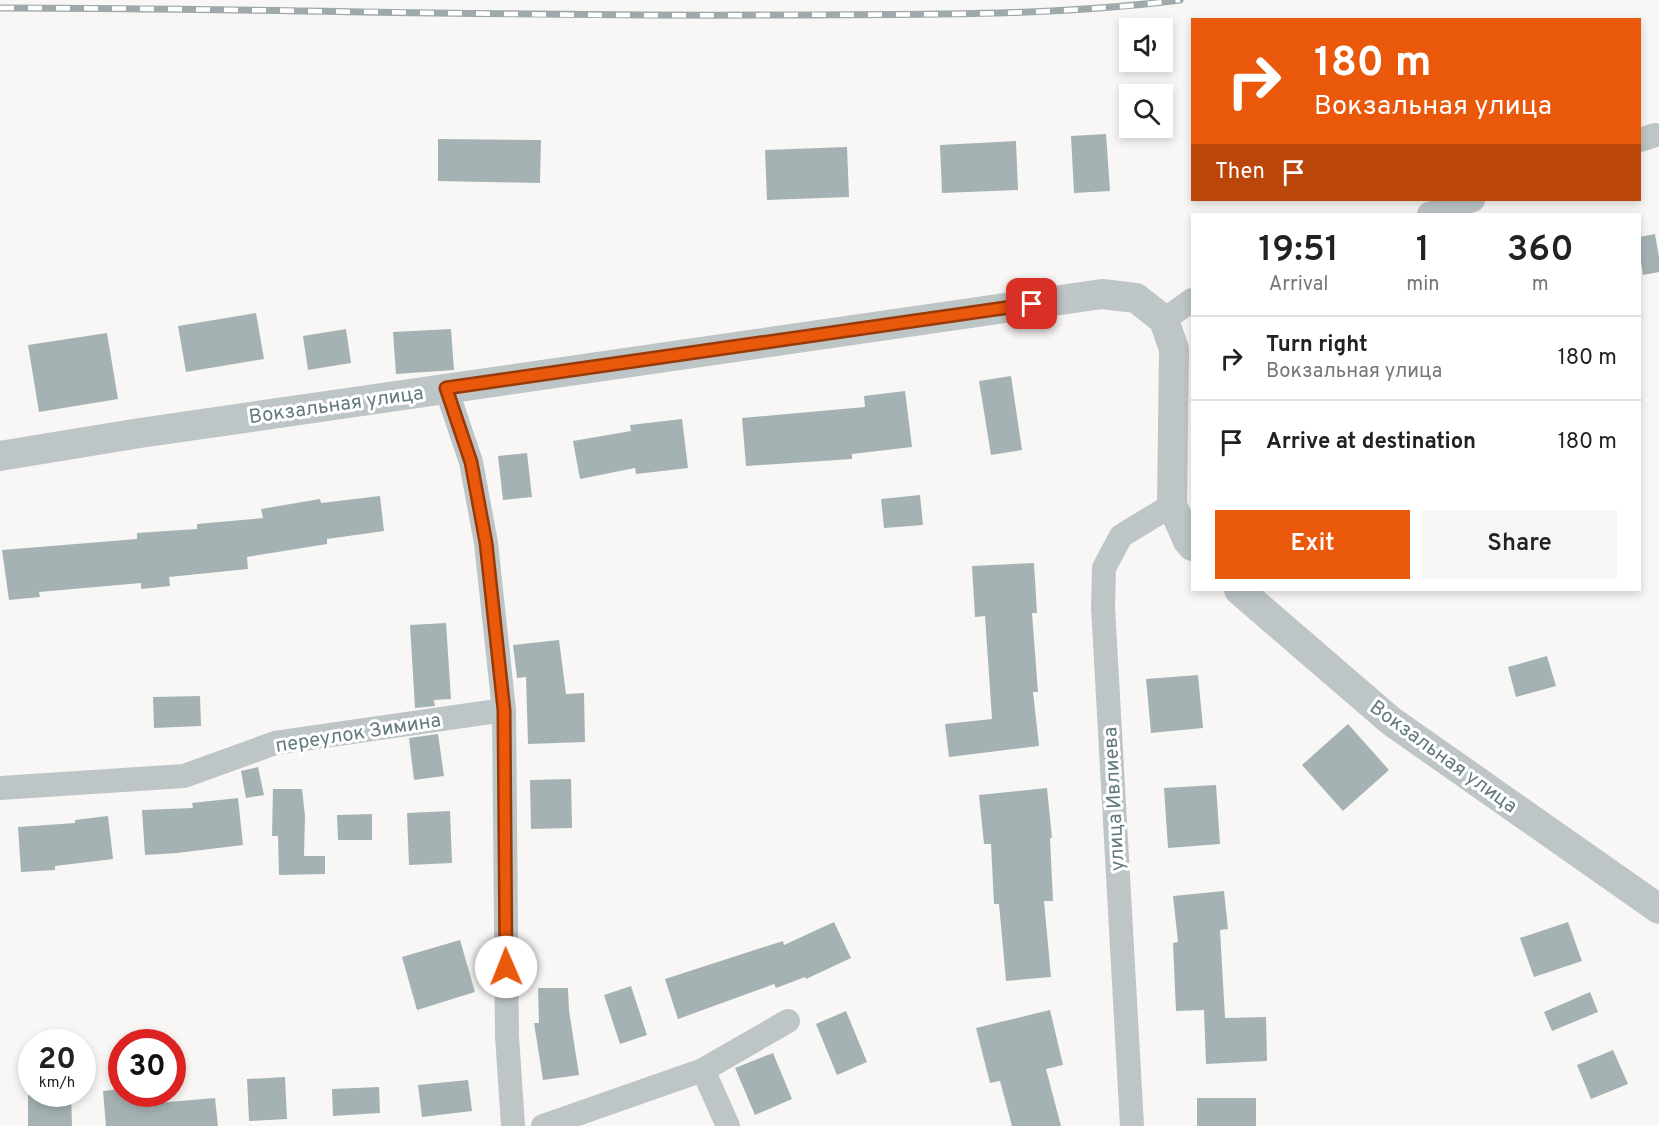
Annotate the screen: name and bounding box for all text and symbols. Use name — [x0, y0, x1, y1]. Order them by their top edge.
map controls — [1119, 18, 1173, 138]
button: sound — [1119, 18, 1173, 72]
text: 180 m — [1314, 38, 1431, 91]
icon: right — [1215, 42, 1293, 120]
button: search — [1119, 84, 1173, 138]
text: Вокзальная улица — [1314, 90, 1552, 124]
icon: arrive — [1277, 156, 1310, 189]
text: Then — [1215, 159, 1265, 186]
text: 19:51 — [1258, 228, 1339, 274]
text: 1 — [1416, 228, 1430, 274]
text: 360 — [1507, 228, 1574, 274]
text: Arrival — [1269, 272, 1328, 298]
text: min — [1406, 272, 1439, 298]
text: m — [1532, 272, 1549, 298]
pin — [1006, 278, 1057, 329]
icon: arrive — [1015, 287, 1048, 320]
text: Turn right — [1266, 332, 1368, 359]
icon: right — [1215, 342, 1248, 375]
text: 180 m — [1558, 345, 1617, 372]
text: Вокзальная улица — [1266, 359, 1442, 385]
street label: Вокзальная улица — [247, 381, 425, 431]
icon: arrive — [1215, 426, 1248, 459]
text: Arrive at destination — [1266, 429, 1476, 456]
text: 180 m — [1558, 429, 1617, 456]
button: Exit — [1215, 510, 1410, 579]
button: Share — [1422, 510, 1617, 579]
street label: Вокзальная улица — [1364, 695, 1522, 820]
street label: переулок Зимина — [274, 708, 443, 760]
street label: улица Ивлиева — [1098, 726, 1132, 872]
position arrow — [474, 935, 538, 999]
speed limit sign: 30 — [108, 1029, 186, 1107]
text: 20 — [38, 1042, 76, 1079]
text: km/h — [39, 1074, 75, 1093]

